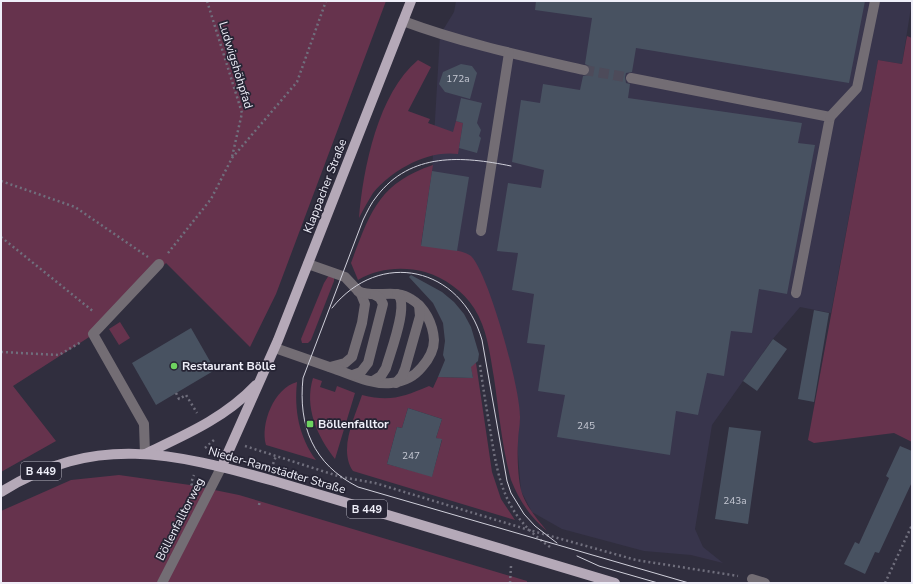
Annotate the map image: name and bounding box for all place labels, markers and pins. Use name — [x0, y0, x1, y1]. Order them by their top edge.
place label: Restaurant Bölle — [182, 358, 276, 374]
marker: Restaurant Bölle — [169, 361, 179, 371]
place label: Böllenfalltor — [318, 416, 389, 432]
marker: Böllenfalltor — [305, 419, 315, 429]

